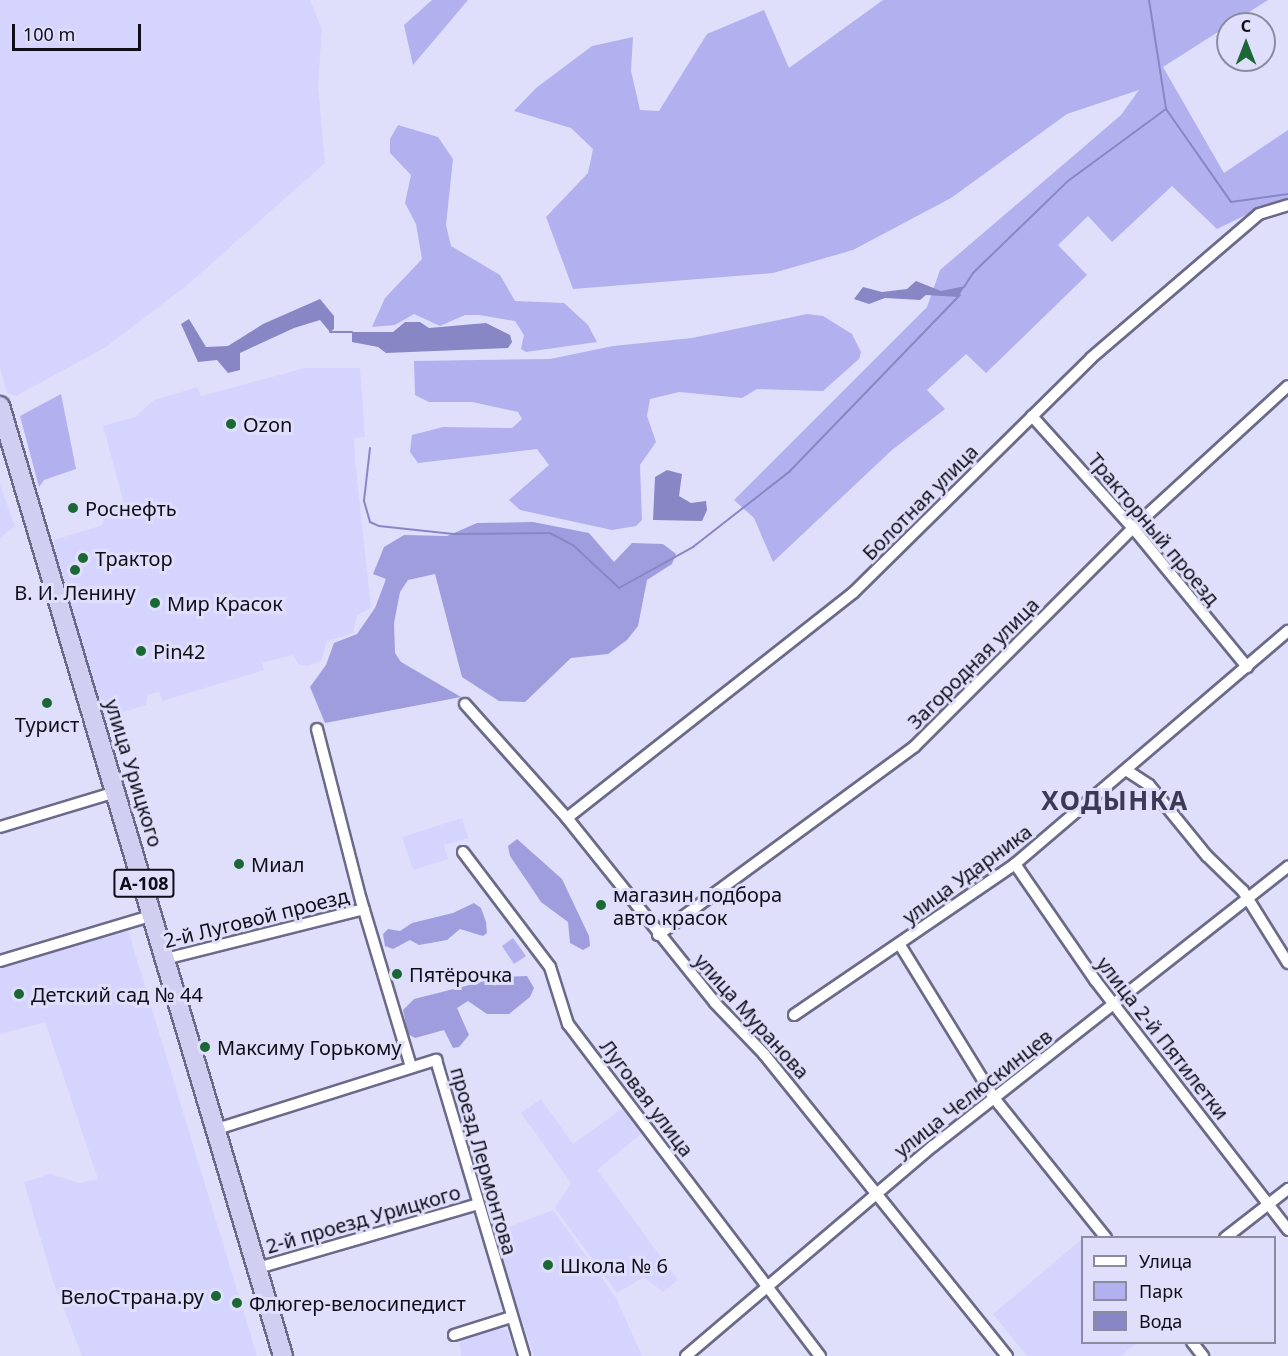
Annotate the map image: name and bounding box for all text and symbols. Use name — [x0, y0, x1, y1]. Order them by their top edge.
scale bar — [15, 12, 144, 50]
north arrow — [1216, 12, 1276, 72]
text: С — [1241, 15, 1251, 37]
text: 100 m — [23, 22, 75, 46]
place label: Ozon — [243, 412, 292, 436]
marker: Ozon — [224, 417, 238, 431]
street label: Болотная улица — [857, 439, 983, 565]
street label: Тракторный проезд — [1083, 448, 1225, 610]
place label: Роснефть — [85, 496, 177, 520]
marker: Роснефть — [66, 501, 80, 515]
place label: Трактор — [95, 546, 173, 570]
marker: Трактор — [76, 551, 90, 565]
marker: В. И. Ленину — [68, 563, 82, 577]
place label: В. И. Ленину — [14, 580, 136, 604]
place label: Мир Красок — [167, 591, 283, 615]
street label: Загородная улица — [902, 592, 1044, 734]
marker: Мир Красок — [148, 596, 162, 610]
place label: Pin42 — [153, 639, 205, 663]
marker: Pin42 — [134, 644, 148, 658]
marker: Турист — [40, 696, 54, 710]
street label: улица Урицкого — [100, 696, 168, 850]
place label: Турист — [15, 712, 79, 736]
district label: ХОДЫНКА — [1041, 785, 1189, 817]
street label: улица Ударника — [898, 819, 1036, 929]
place label: Миал — [251, 852, 304, 876]
marker: Миал — [232, 857, 246, 871]
road number: А-108 — [112, 868, 176, 898]
place label: магазин подбора авто красок — [613, 882, 782, 929]
street label: 2-й Луговой проезд — [161, 883, 351, 953]
marker: магазин подбора авто красок — [594, 898, 608, 912]
street label: улица Муранова — [690, 948, 814, 1084]
street label: улица 2-й Пятилетки — [1092, 952, 1234, 1124]
place label: Пятёрочка — [409, 962, 512, 986]
marker: Пятёрочка — [390, 967, 404, 981]
place label: Детский сад № 44 — [31, 982, 203, 1006]
marker: Детский сад № 44 — [12, 987, 26, 1001]
street label: улица Челюскинцев — [889, 1024, 1057, 1162]
place label: Максиму Горькому — [217, 1035, 401, 1059]
street label: Луговая улица — [595, 1035, 699, 1161]
marker: Максиму Горькому — [198, 1040, 212, 1054]
street label: проезд Лермонтова — [446, 1064, 522, 1258]
street label: 2-й проезд Урицкого — [263, 1180, 463, 1258]
legend — [1081, 1236, 1276, 1344]
text: Улица — [1139, 1249, 1192, 1273]
place label: Школа № 6 — [560, 1253, 668, 1277]
marker: Школа № 6 — [541, 1258, 555, 1272]
text: Парк — [1139, 1279, 1183, 1303]
place label: ВелоСтрана.ру — [60, 1284, 204, 1308]
marker: ВелоСтрана.ру — [209, 1289, 223, 1303]
place label: Флюгер-велосипедист — [249, 1291, 466, 1315]
marker: Флюгер-велосипедист — [230, 1296, 244, 1310]
text: Вода — [1139, 1309, 1182, 1333]

